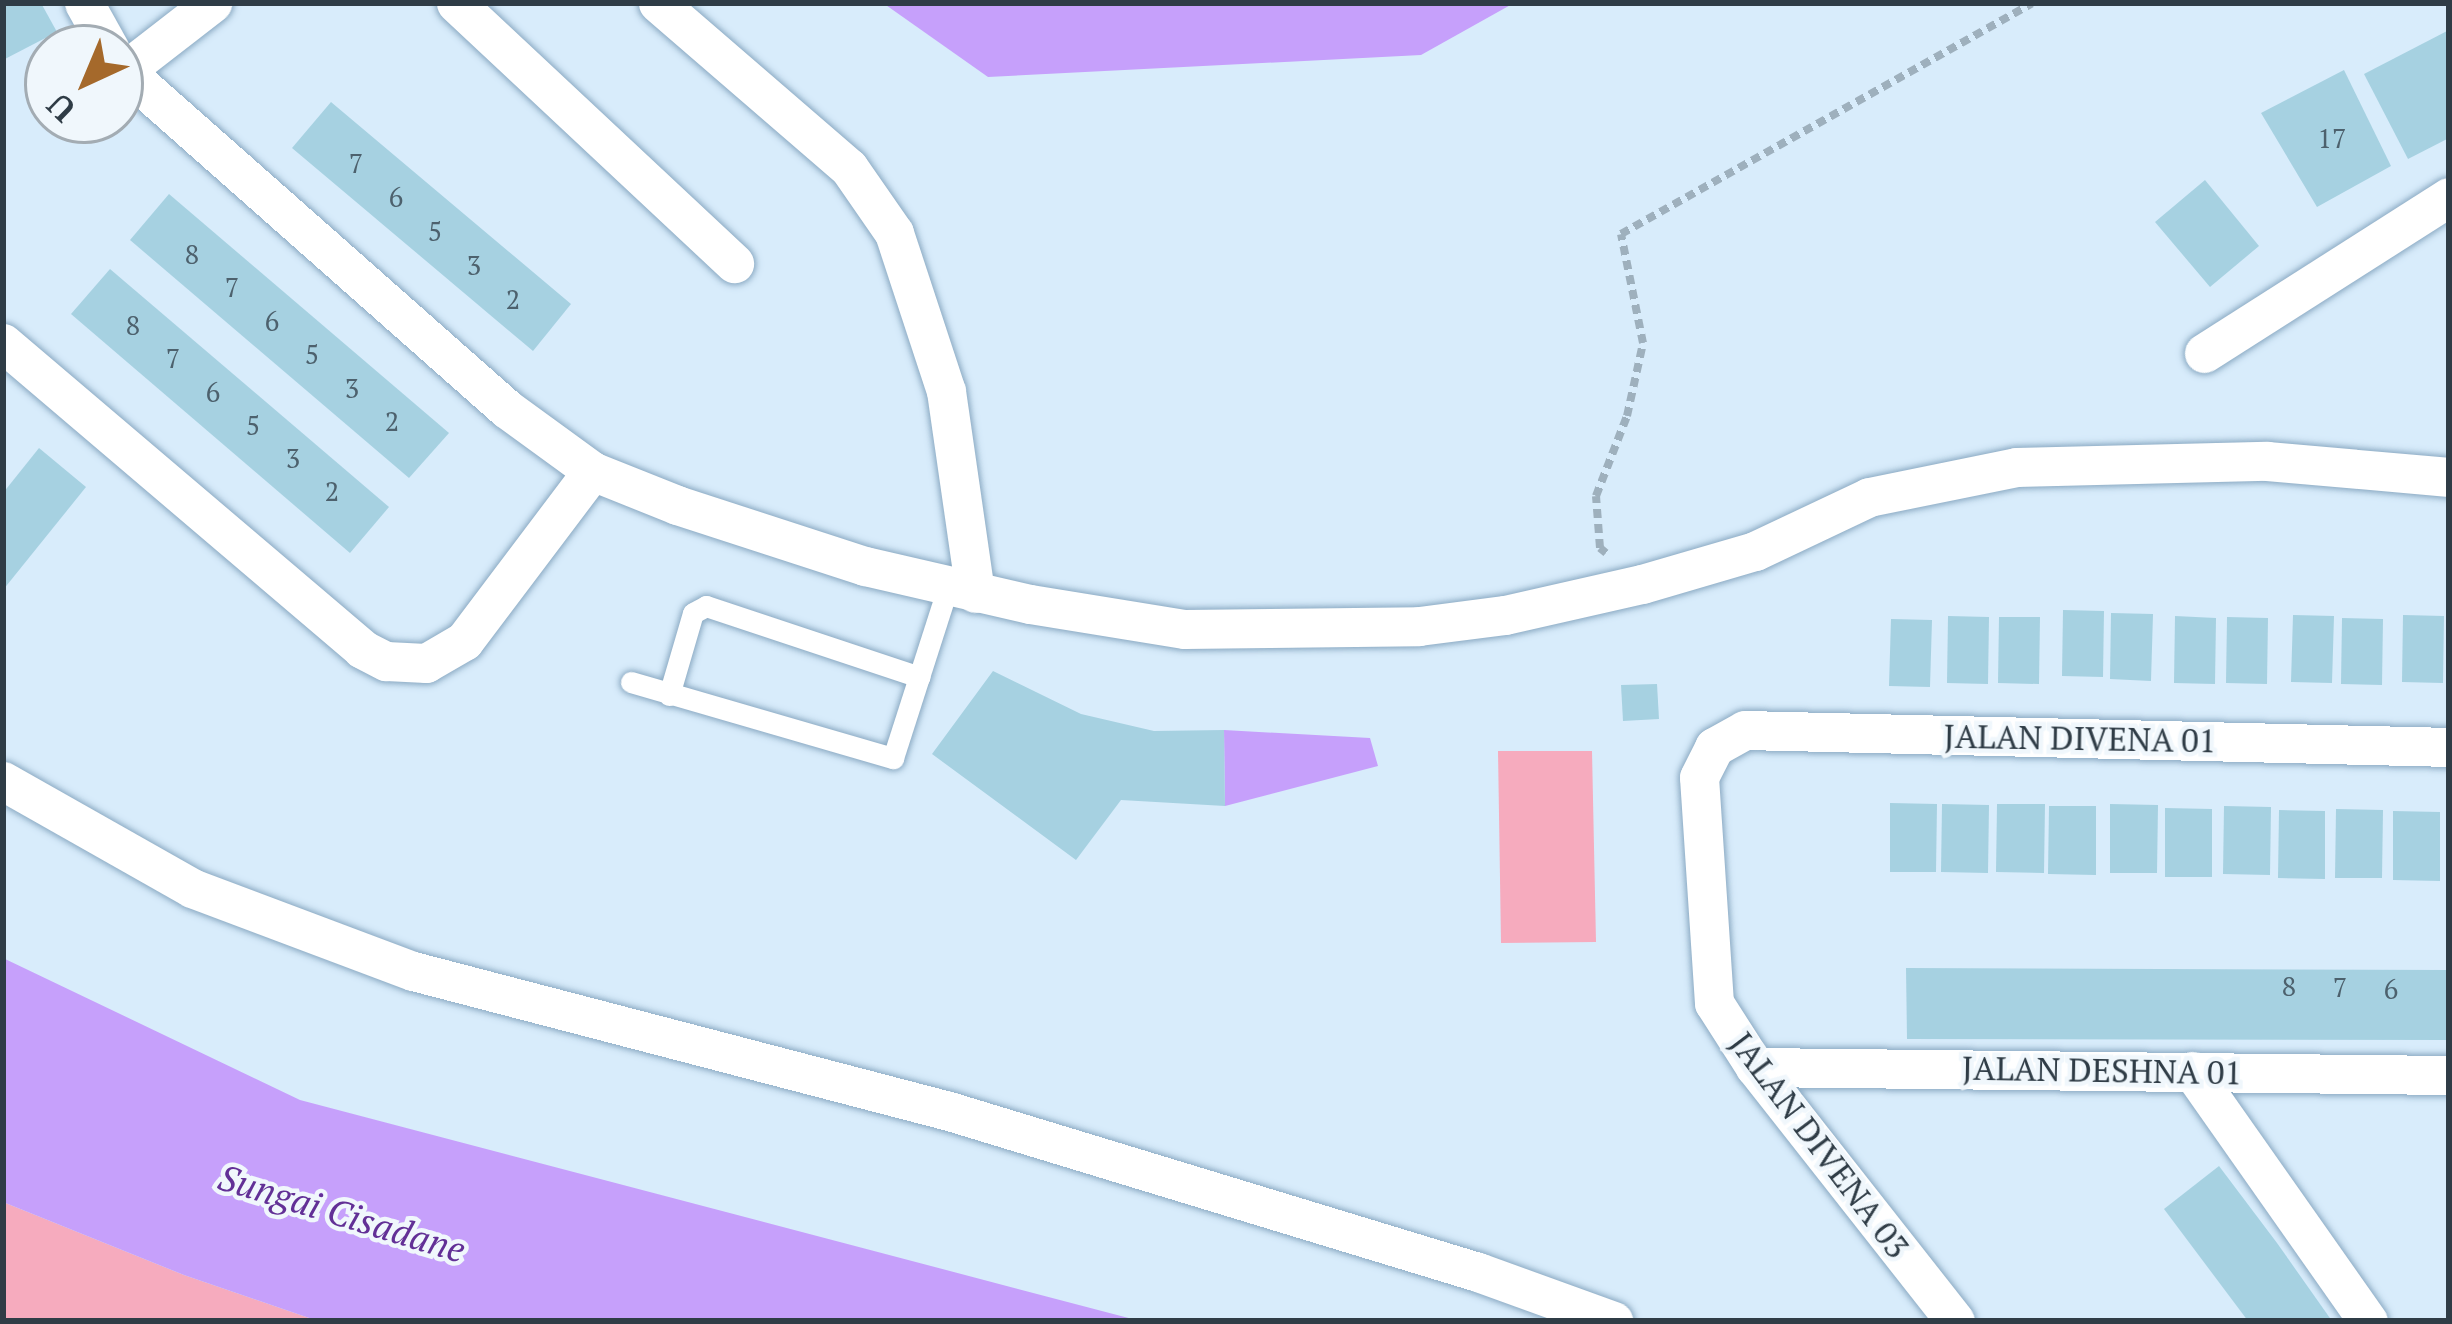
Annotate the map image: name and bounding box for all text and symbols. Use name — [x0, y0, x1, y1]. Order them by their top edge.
north arrow — [24, 24, 144, 144]
text: U — [37, 84, 84, 132]
house number: 17 — [2318, 123, 2346, 155]
house number: 7 — [349, 148, 363, 180]
house number: 6 — [389, 182, 403, 214]
house number: 5 — [428, 216, 442, 248]
house number: 8 — [185, 239, 199, 271]
house number: 3 — [467, 250, 481, 282]
house number: 7 — [225, 272, 239, 304]
house number: 2 — [506, 284, 520, 316]
house number: 6 — [265, 306, 279, 338]
house number: 8 — [126, 310, 140, 342]
house number: 5 — [305, 339, 319, 371]
house number: 7 — [166, 343, 180, 375]
house number: 3 — [345, 373, 359, 405]
house number: 6 — [206, 377, 220, 409]
house number: 2 — [385, 406, 399, 438]
house number: 5 — [246, 410, 260, 442]
house number: 3 — [286, 443, 300, 475]
house number: 2 — [325, 476, 339, 508]
street label: JALAN DIVENA 01 — [1943, 716, 2217, 760]
house number: 8 — [2282, 971, 2296, 1003]
house number: 7 — [2333, 972, 2347, 1004]
house number: 6 — [2384, 974, 2398, 1006]
street label: JALAN DIVENA 03 — [1722, 1024, 1918, 1266]
street label: JALAN DESHNA 01 — [1961, 1048, 2243, 1092]
water label: Sungai Cisadane — [213, 1155, 471, 1271]

